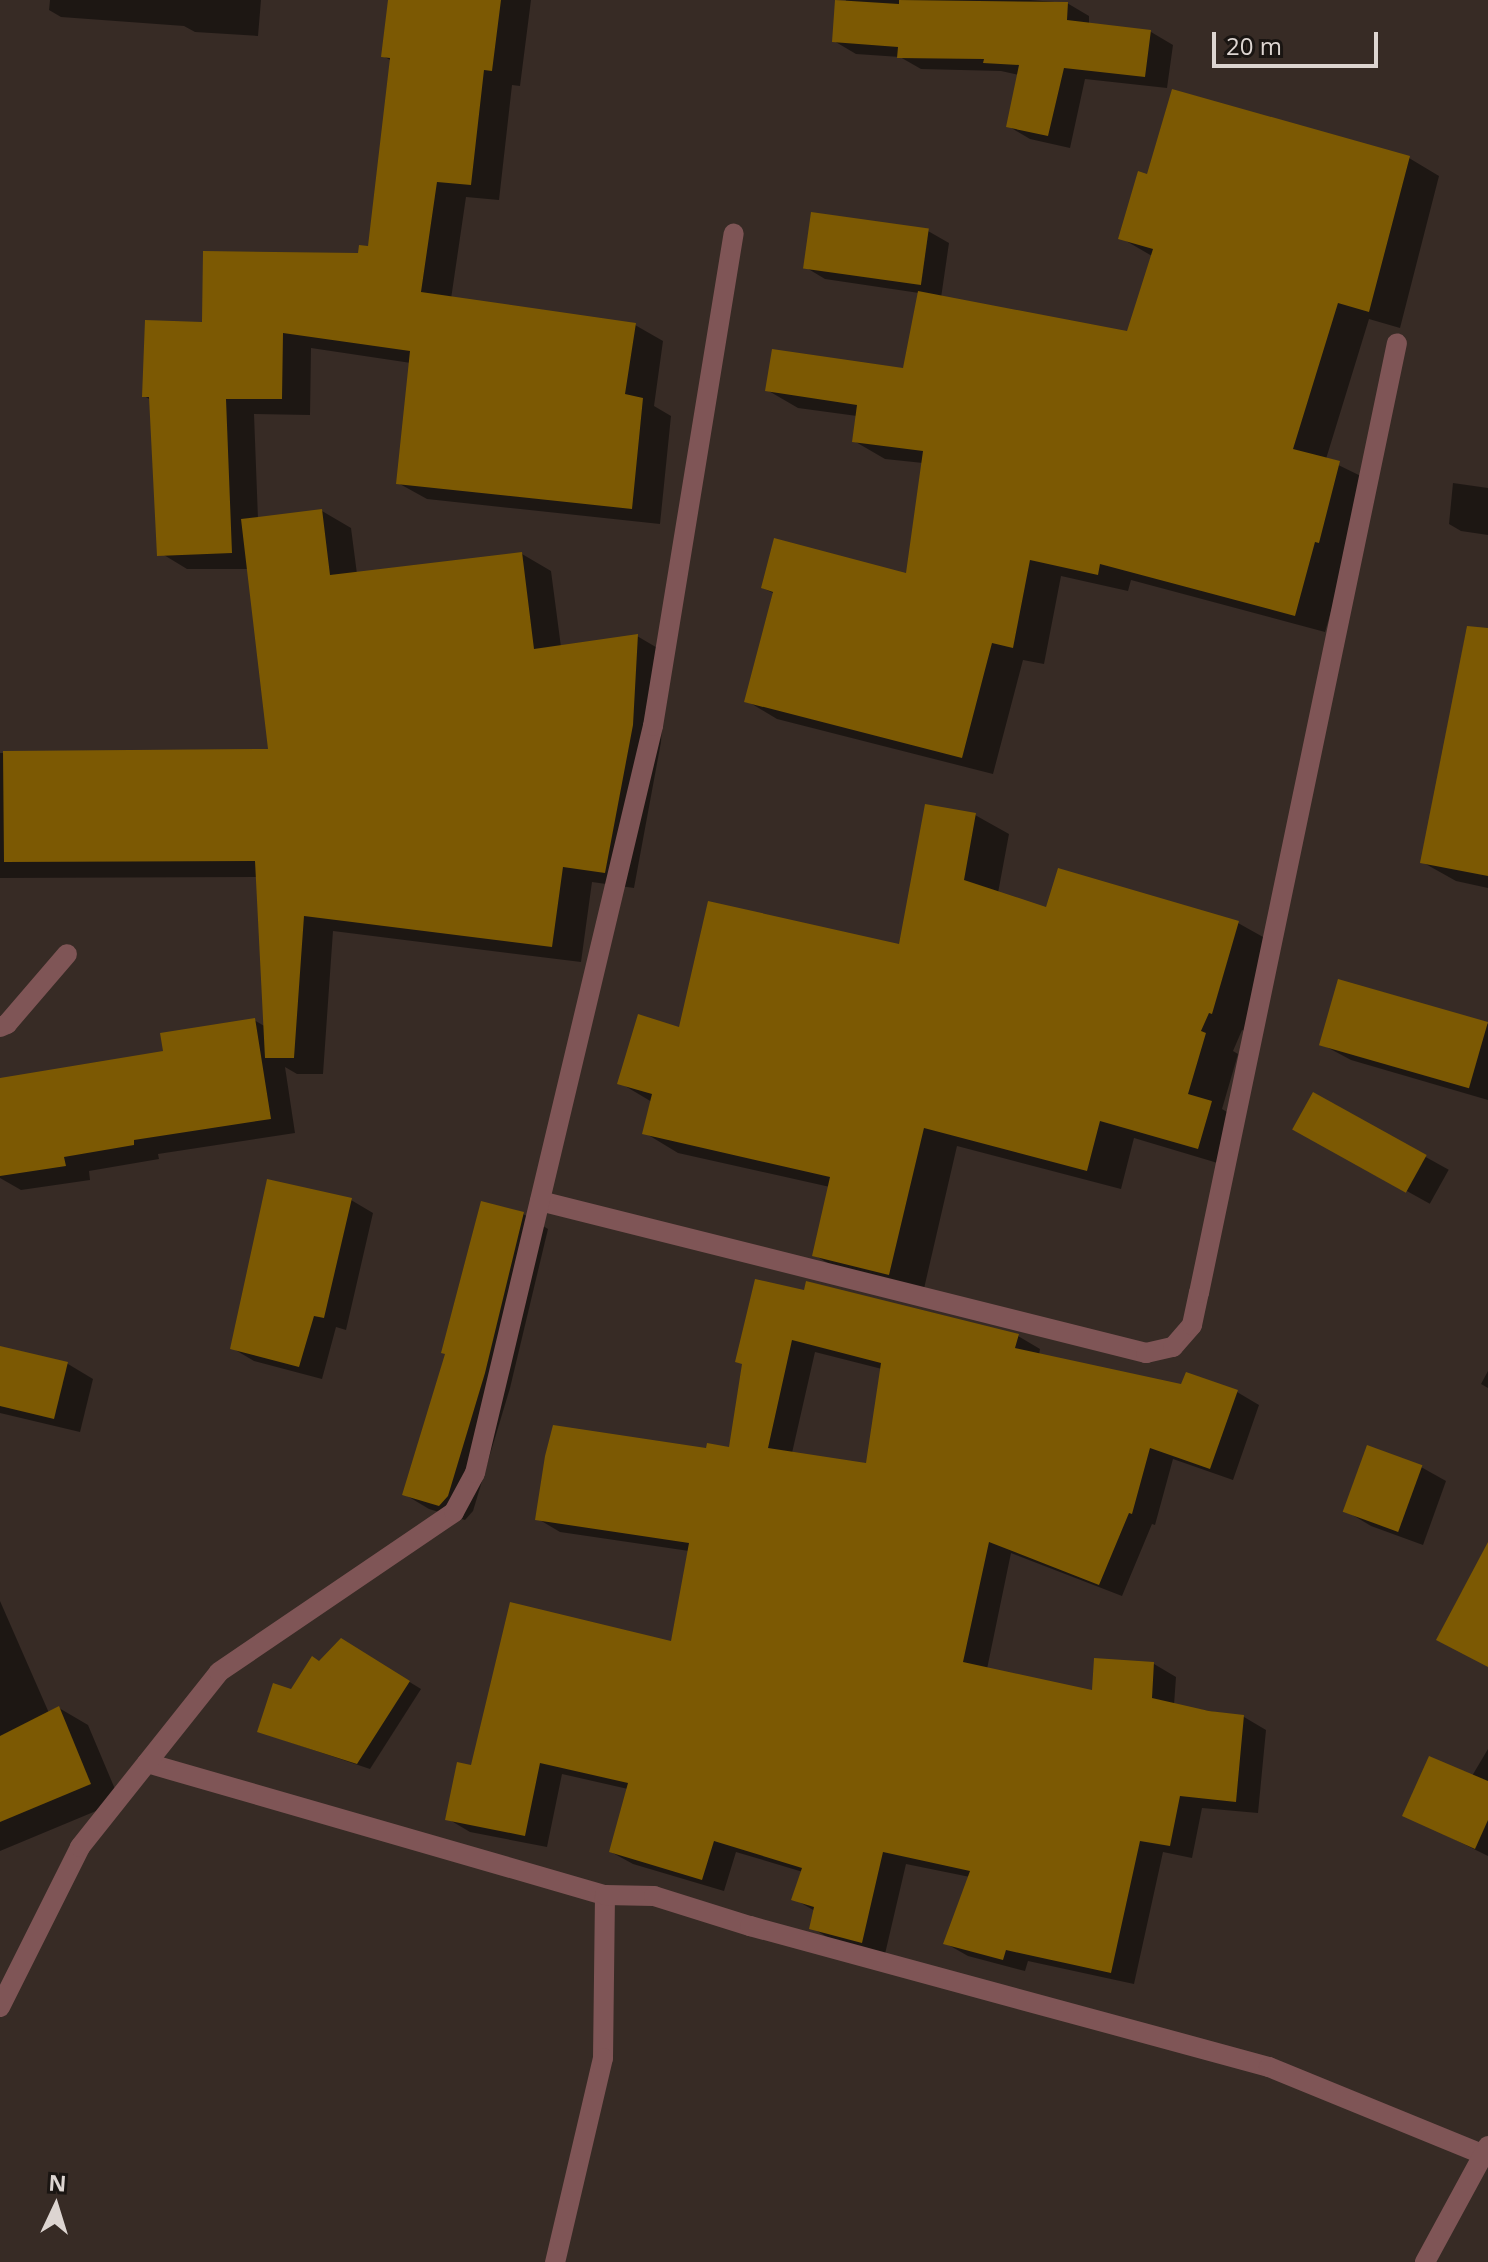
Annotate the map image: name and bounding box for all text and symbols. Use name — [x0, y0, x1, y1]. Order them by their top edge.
scale bar — [1216, 16, 1382, 66]
text: 20 m — [1226, 29, 1282, 62]
north arrow — [16, 2166, 96, 2246]
text: N — [48, 2166, 68, 2198]

